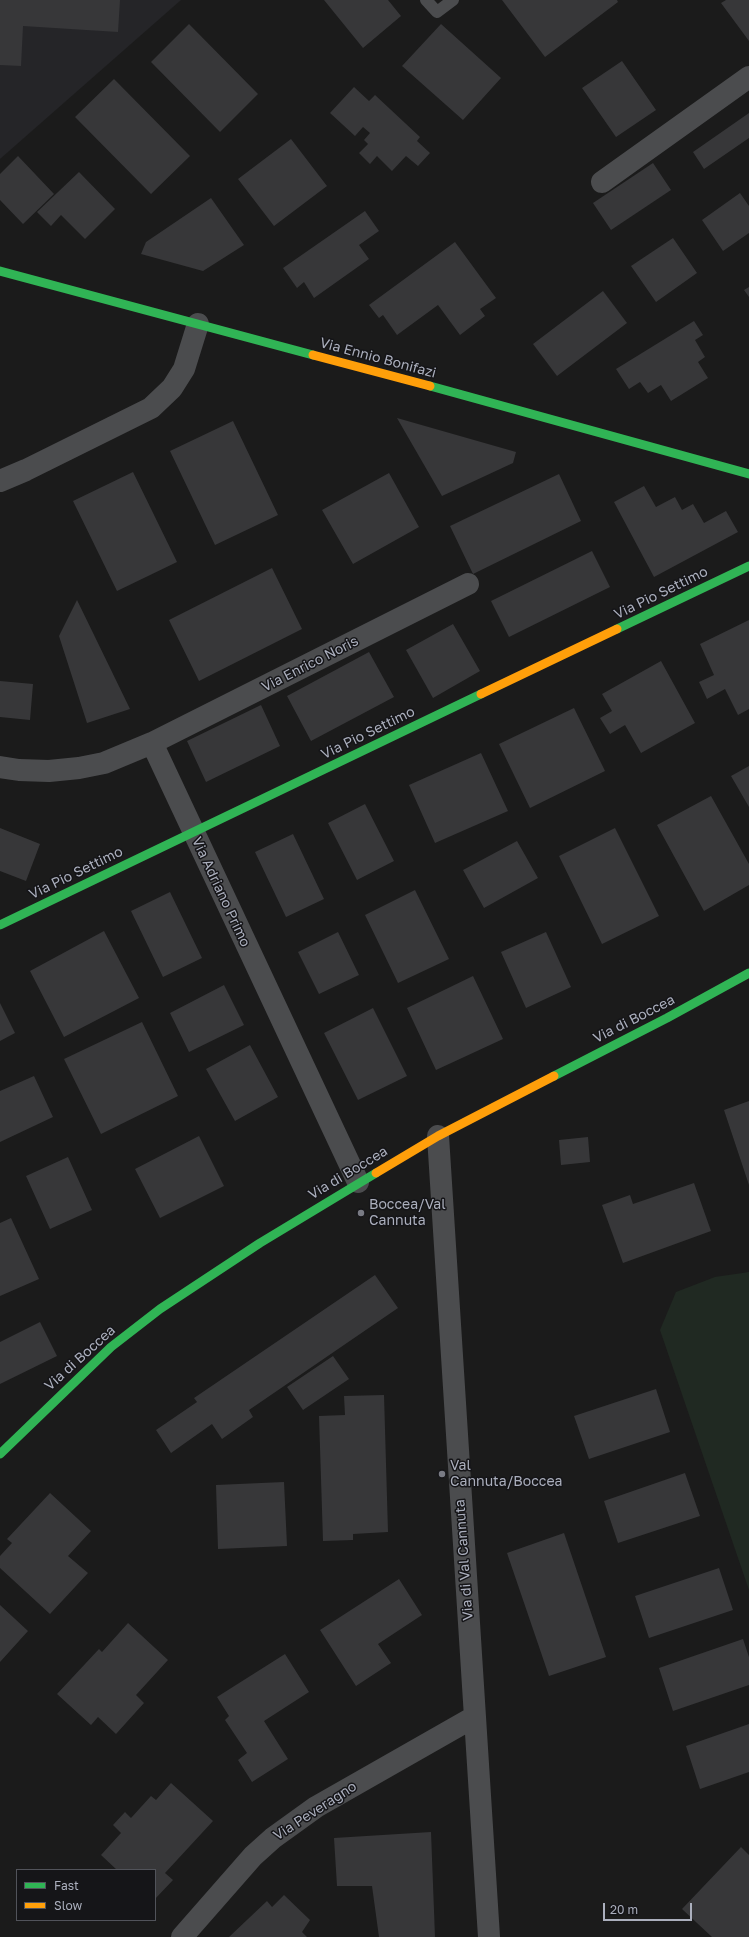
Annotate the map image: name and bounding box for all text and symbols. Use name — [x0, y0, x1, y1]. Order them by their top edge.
street label: Via Ennio Bonifazi — [318, 334, 438, 382]
street label: Via Pio Settimo — [611, 563, 711, 623]
street label: Via Enrico Noris — [259, 632, 361, 696]
street label: Via Pio Settimo — [318, 703, 418, 763]
street label: Via Adriano Primo — [188, 834, 254, 950]
street label: Via Pio Settimo — [26, 843, 126, 903]
street label: Via di Boccea — [590, 991, 678, 1047]
street label: Via di Boccea — [305, 1143, 391, 1203]
place label: Boccea/Val Cannuta — [369, 1197, 446, 1230]
marker: Boccea/Val Cannuta — [356, 1208, 366, 1218]
street label: Via di Boccea — [41, 1322, 119, 1394]
place label: Val Cannuta/Boccea — [450, 1458, 562, 1490]
marker: Val Cannuta/Boccea — [437, 1469, 447, 1479]
street label: Via di Val Cannuta — [451, 1499, 477, 1621]
street label: Via Peveragno — [270, 1778, 360, 1844]
legend — [16, 1869, 156, 1921]
text: Fast — [54, 1878, 79, 1893]
scale bar — [605, 1895, 694, 1921]
text: Slow — [54, 1898, 82, 1913]
text: 20 m — [610, 1902, 638, 1917]

